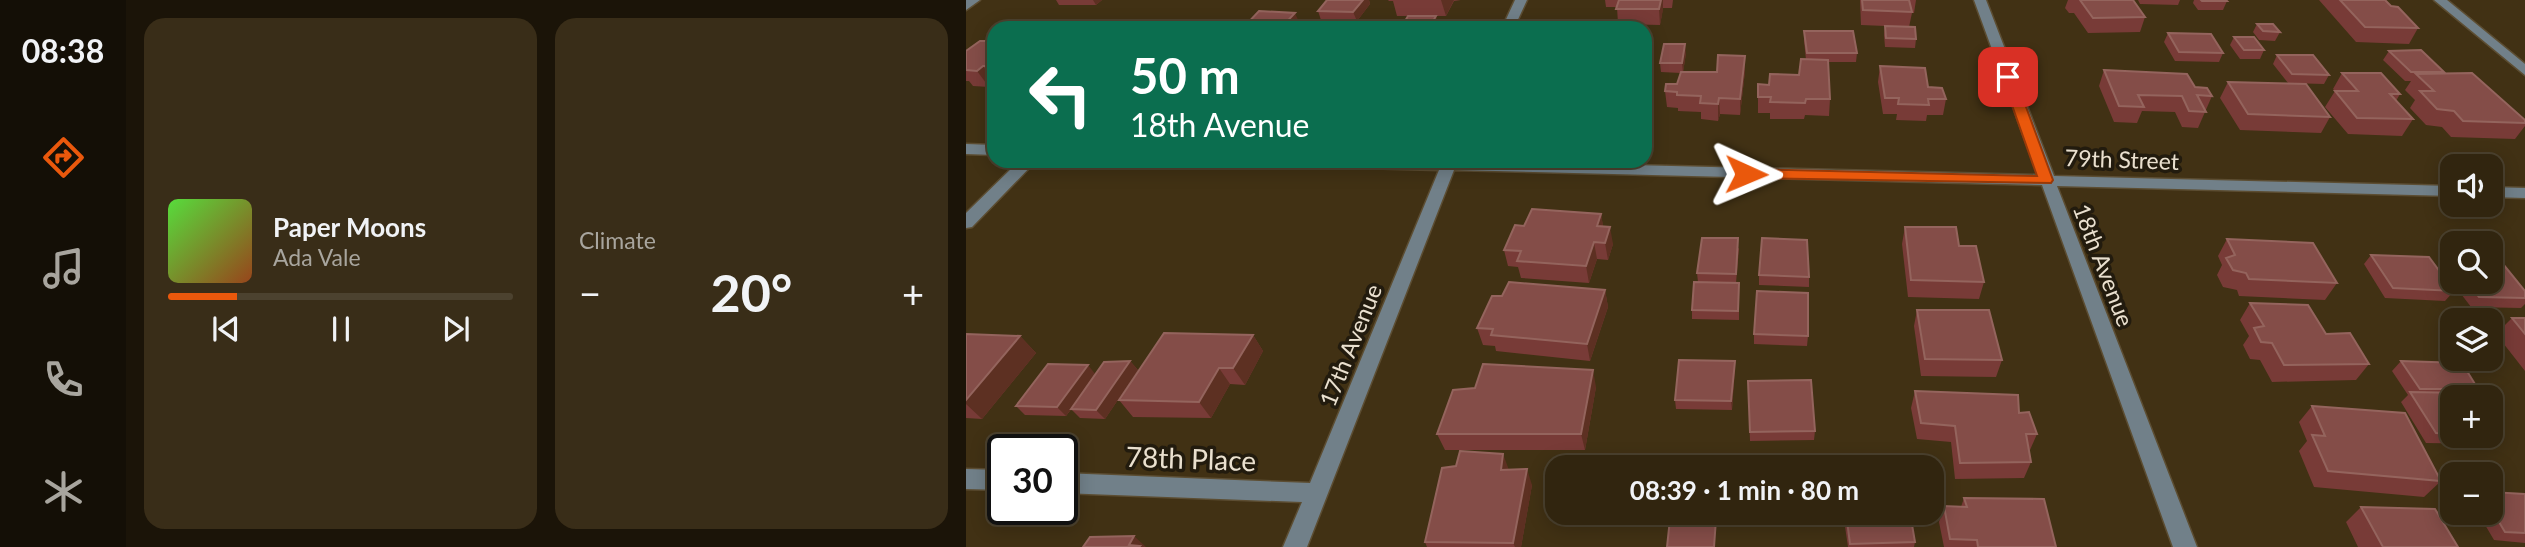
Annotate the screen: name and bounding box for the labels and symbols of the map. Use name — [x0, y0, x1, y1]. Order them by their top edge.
pin — [1978, 47, 2038, 107]
position arrow — [1709, 137, 1783, 211]
street label: 79th Street — [2064, 143, 2180, 175]
street label: 18th Avenue — [2068, 200, 2140, 330]
street label: 17th Avenue — [1313, 280, 1387, 410]
speed limit sign: 30 — [987, 434, 1078, 525]
street label: 78th Place — [1125, 439, 1257, 477]

